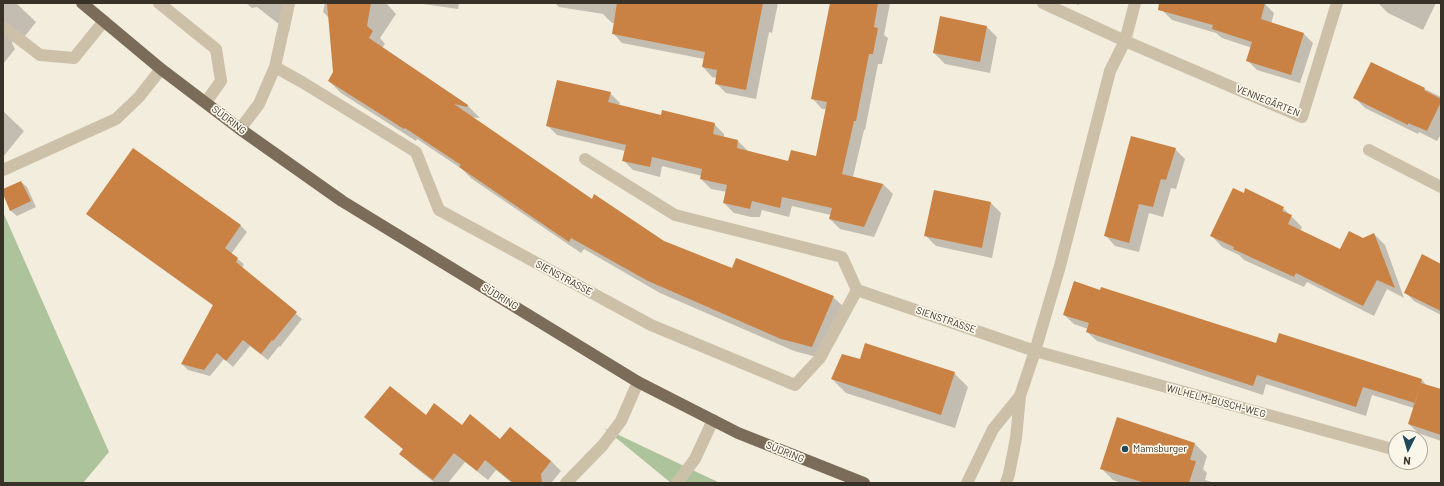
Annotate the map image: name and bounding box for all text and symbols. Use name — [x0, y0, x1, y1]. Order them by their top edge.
street label: VENNEGÄRTEN — [1234, 83, 1302, 119]
street label: SÜDRING — [209, 103, 249, 137]
street label: SIENSTRASSE — [534, 258, 594, 298]
street label: SÜDRING — [480, 282, 520, 312]
street label: SIENSTRASSE — [915, 304, 977, 336]
street label: WILHELM-BUSCH-WEG — [1165, 382, 1267, 420]
north arrow — [1388, 430, 1428, 470]
street label: SÜDRING — [764, 439, 806, 465]
place label: Mamsburger — [1133, 443, 1187, 455]
marker: Mamsburger — [1120, 444, 1130, 454]
text: N — [1403, 455, 1411, 468]

